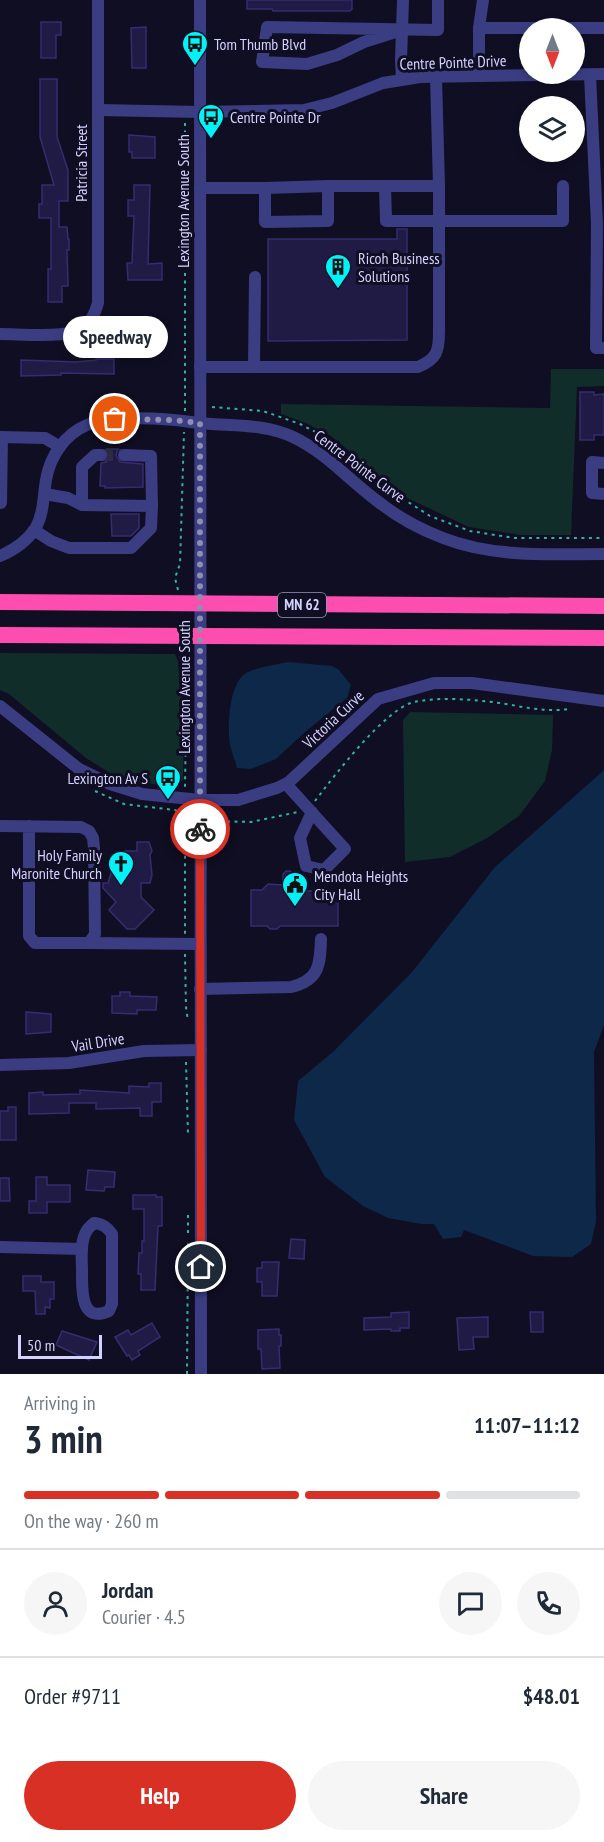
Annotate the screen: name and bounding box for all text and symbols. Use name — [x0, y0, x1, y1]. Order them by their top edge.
north arrow — [519, 18, 585, 84]
map controls — [519, 18, 585, 162]
bus stop icon: Tom Thumb Blvd — [180, 29, 210, 67]
place label: Tom Thumb Blvd — [214, 34, 306, 54]
street label: Centre Pointe Drive — [399, 50, 507, 74]
button: layers — [519, 96, 585, 162]
bus stop icon: Centre Pointe Dr — [196, 102, 226, 140]
place label: Centre Pointe Dr — [230, 107, 321, 127]
street label: Patricia Street — [71, 124, 91, 202]
street label: Lexington Avenue South — [173, 134, 193, 268]
place label: Ricoh Business Solutions — [358, 248, 440, 286]
building icon: Ricoh Business Solutions — [323, 252, 353, 290]
callout: Speedway — [63, 317, 168, 359]
text: Speedway — [80, 324, 151, 350]
pin — [89, 393, 140, 444]
icon: bag — [98, 402, 131, 435]
street label: Centre Pointe Curve — [310, 425, 410, 507]
road number: MN 62 — [278, 593, 326, 617]
street label: Lexington Avenue South — [174, 620, 194, 754]
street label: Victoria Curve — [297, 686, 368, 753]
bus stop icon: Lexington Av S — [153, 763, 183, 801]
place label: Lexington Av S — [68, 768, 148, 788]
courier — [170, 799, 230, 859]
icon: bike — [184, 813, 217, 846]
place label: Holy Family Maronite Church — [11, 845, 102, 883]
church icon: Holy Family Maronite Church — [106, 849, 136, 887]
place label: Mendota Heights City Hall — [314, 866, 408, 904]
public building icon: Mendota Heights City Hall — [280, 870, 310, 908]
street label: Vail Drive — [69, 1028, 126, 1056]
pin — [175, 1241, 226, 1292]
icon: home — [184, 1250, 217, 1283]
scale bar — [18, 1332, 102, 1360]
text: 50 m — [27, 1335, 55, 1355]
text: Arriving in — [24, 1390, 96, 1416]
text: 11:07–11:12 — [474, 1411, 580, 1439]
text: 3 min — [24, 1413, 103, 1464]
text: On the way · 260 m — [24, 1508, 159, 1534]
button: person — [24, 1572, 87, 1635]
button: chat — [439, 1572, 502, 1635]
button: phone — [517, 1572, 580, 1635]
text: Jordan — [102, 1576, 153, 1604]
text: Courier · 4.5 — [102, 1604, 186, 1630]
text: Order #9711 — [24, 1682, 121, 1710]
text: $48.01 — [523, 1682, 580, 1710]
button: Help — [24, 1761, 296, 1830]
button: Share — [308, 1761, 580, 1830]

